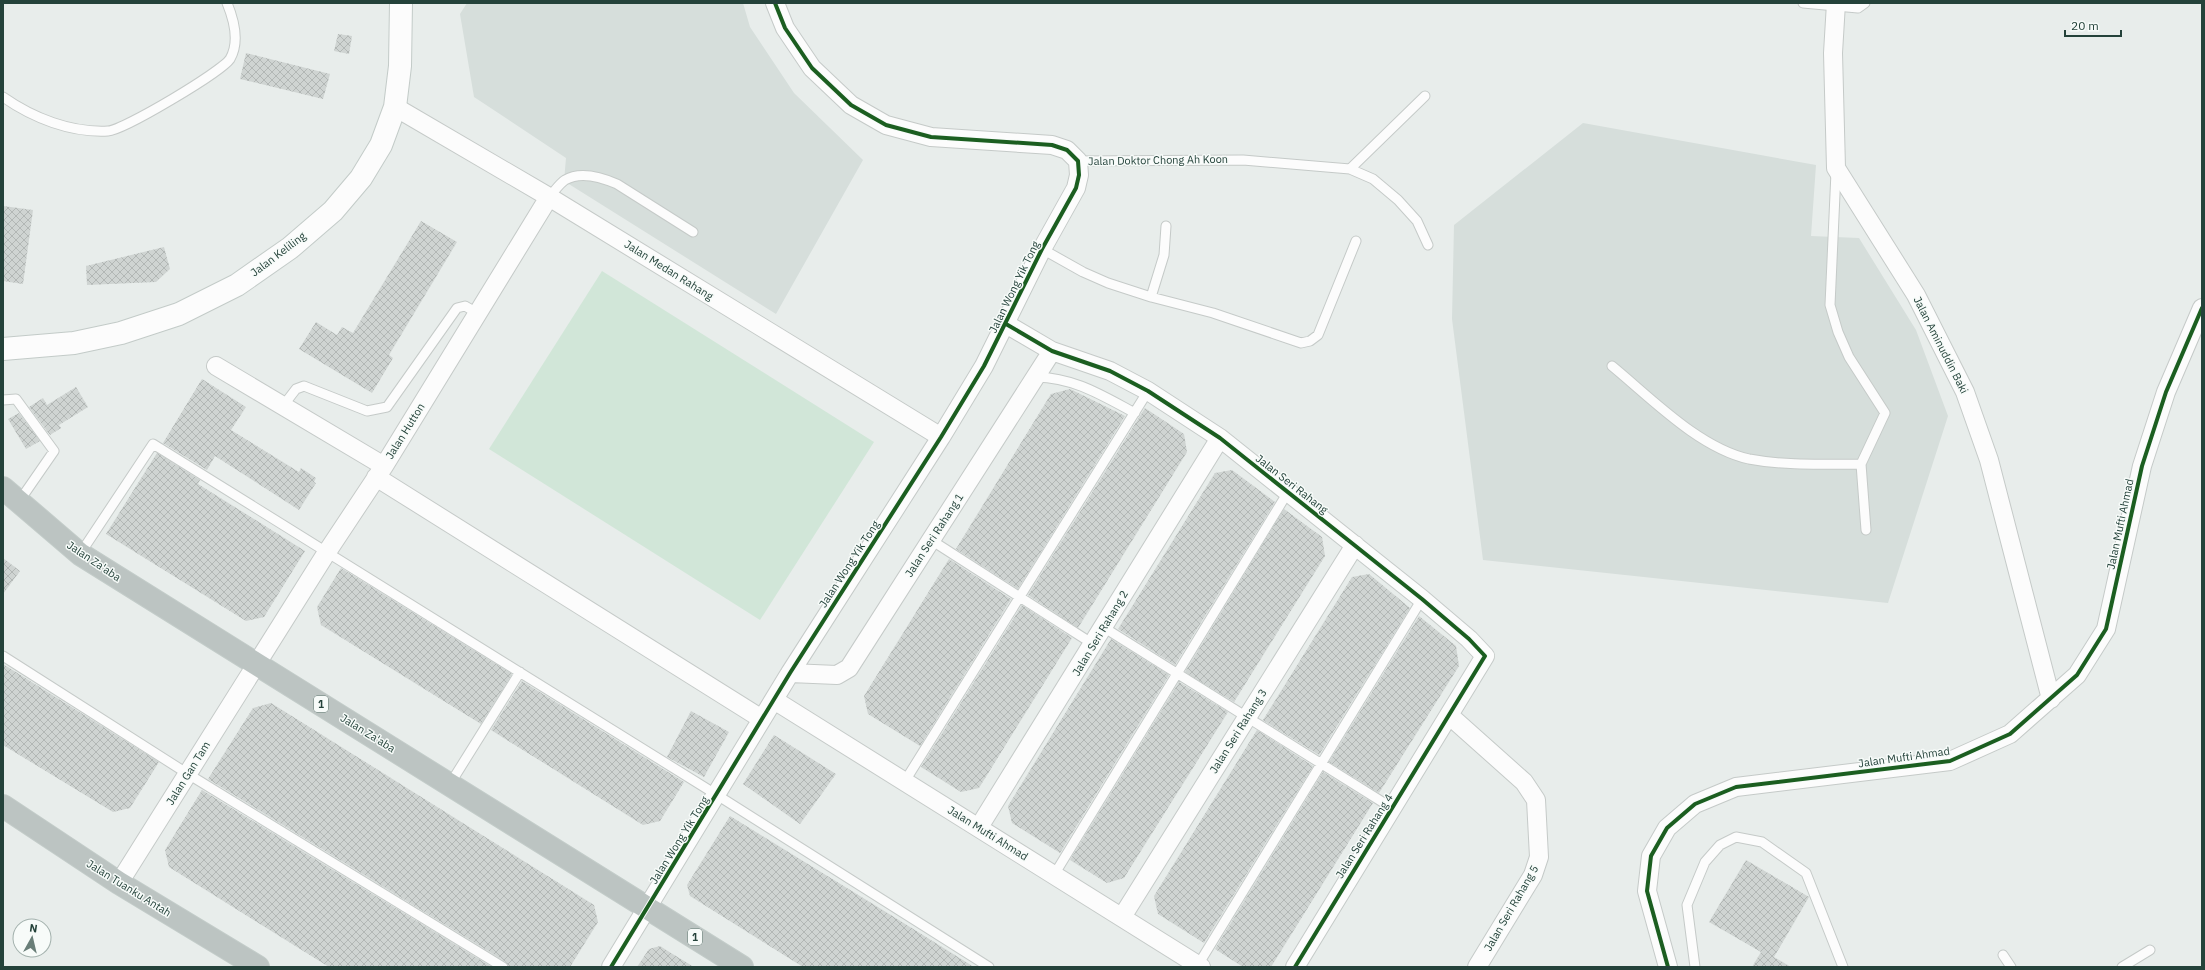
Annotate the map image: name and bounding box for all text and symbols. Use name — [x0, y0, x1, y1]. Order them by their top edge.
scale bar — [2065, 12, 2121, 38]
text: 20 m — [2071, 18, 2099, 33]
street label: Jalan Doktor Chong Ah Koon — [1088, 152, 1228, 168]
street label: Jalan Keliling — [248, 229, 309, 279]
street label: Jalan Medan Rahang — [622, 237, 716, 303]
street label: Jalan Wong Yik Tong — [986, 238, 1042, 335]
street label: Jalan Aminuddin Baki — [1910, 294, 1972, 396]
street label: Jalan Hutton — [382, 400, 428, 462]
street label: Jalan Seri Rahang — [1253, 451, 1331, 517]
street label: Jalan Mufti Ahmad — [2104, 477, 2136, 571]
street label: Jalan Seri Rahang 1 — [902, 490, 967, 580]
street label: Jalan Wong Yik Tong — [816, 518, 882, 610]
street label: Jalan Za'aba — [64, 538, 124, 584]
street label: Jalan Seri Rahang 2 — [1069, 588, 1131, 678]
street label: Jalan Seri Rahang 3 — [1206, 686, 1270, 776]
road number: 1 — [314, 696, 328, 712]
street label: Jalan Za'aba — [338, 711, 398, 755]
street label: Jalan Gan Tam — [163, 739, 213, 807]
street label: Jalan Mufti Ahmad — [1857, 744, 1951, 770]
street label: Jalan Seri Rahang 4 — [1332, 791, 1396, 881]
street label: Jalan Wong Yik Tong — [646, 793, 712, 886]
street label: Jalan Mufti Ahmad — [945, 803, 1031, 863]
street label: Jalan Tuanku Antah — [84, 856, 174, 920]
street label: Jalan Seri Rahang 5 — [1481, 862, 1541, 954]
north arrow — [12, 918, 52, 958]
text: N — [28, 921, 38, 936]
road number: 1 — [688, 929, 702, 945]

